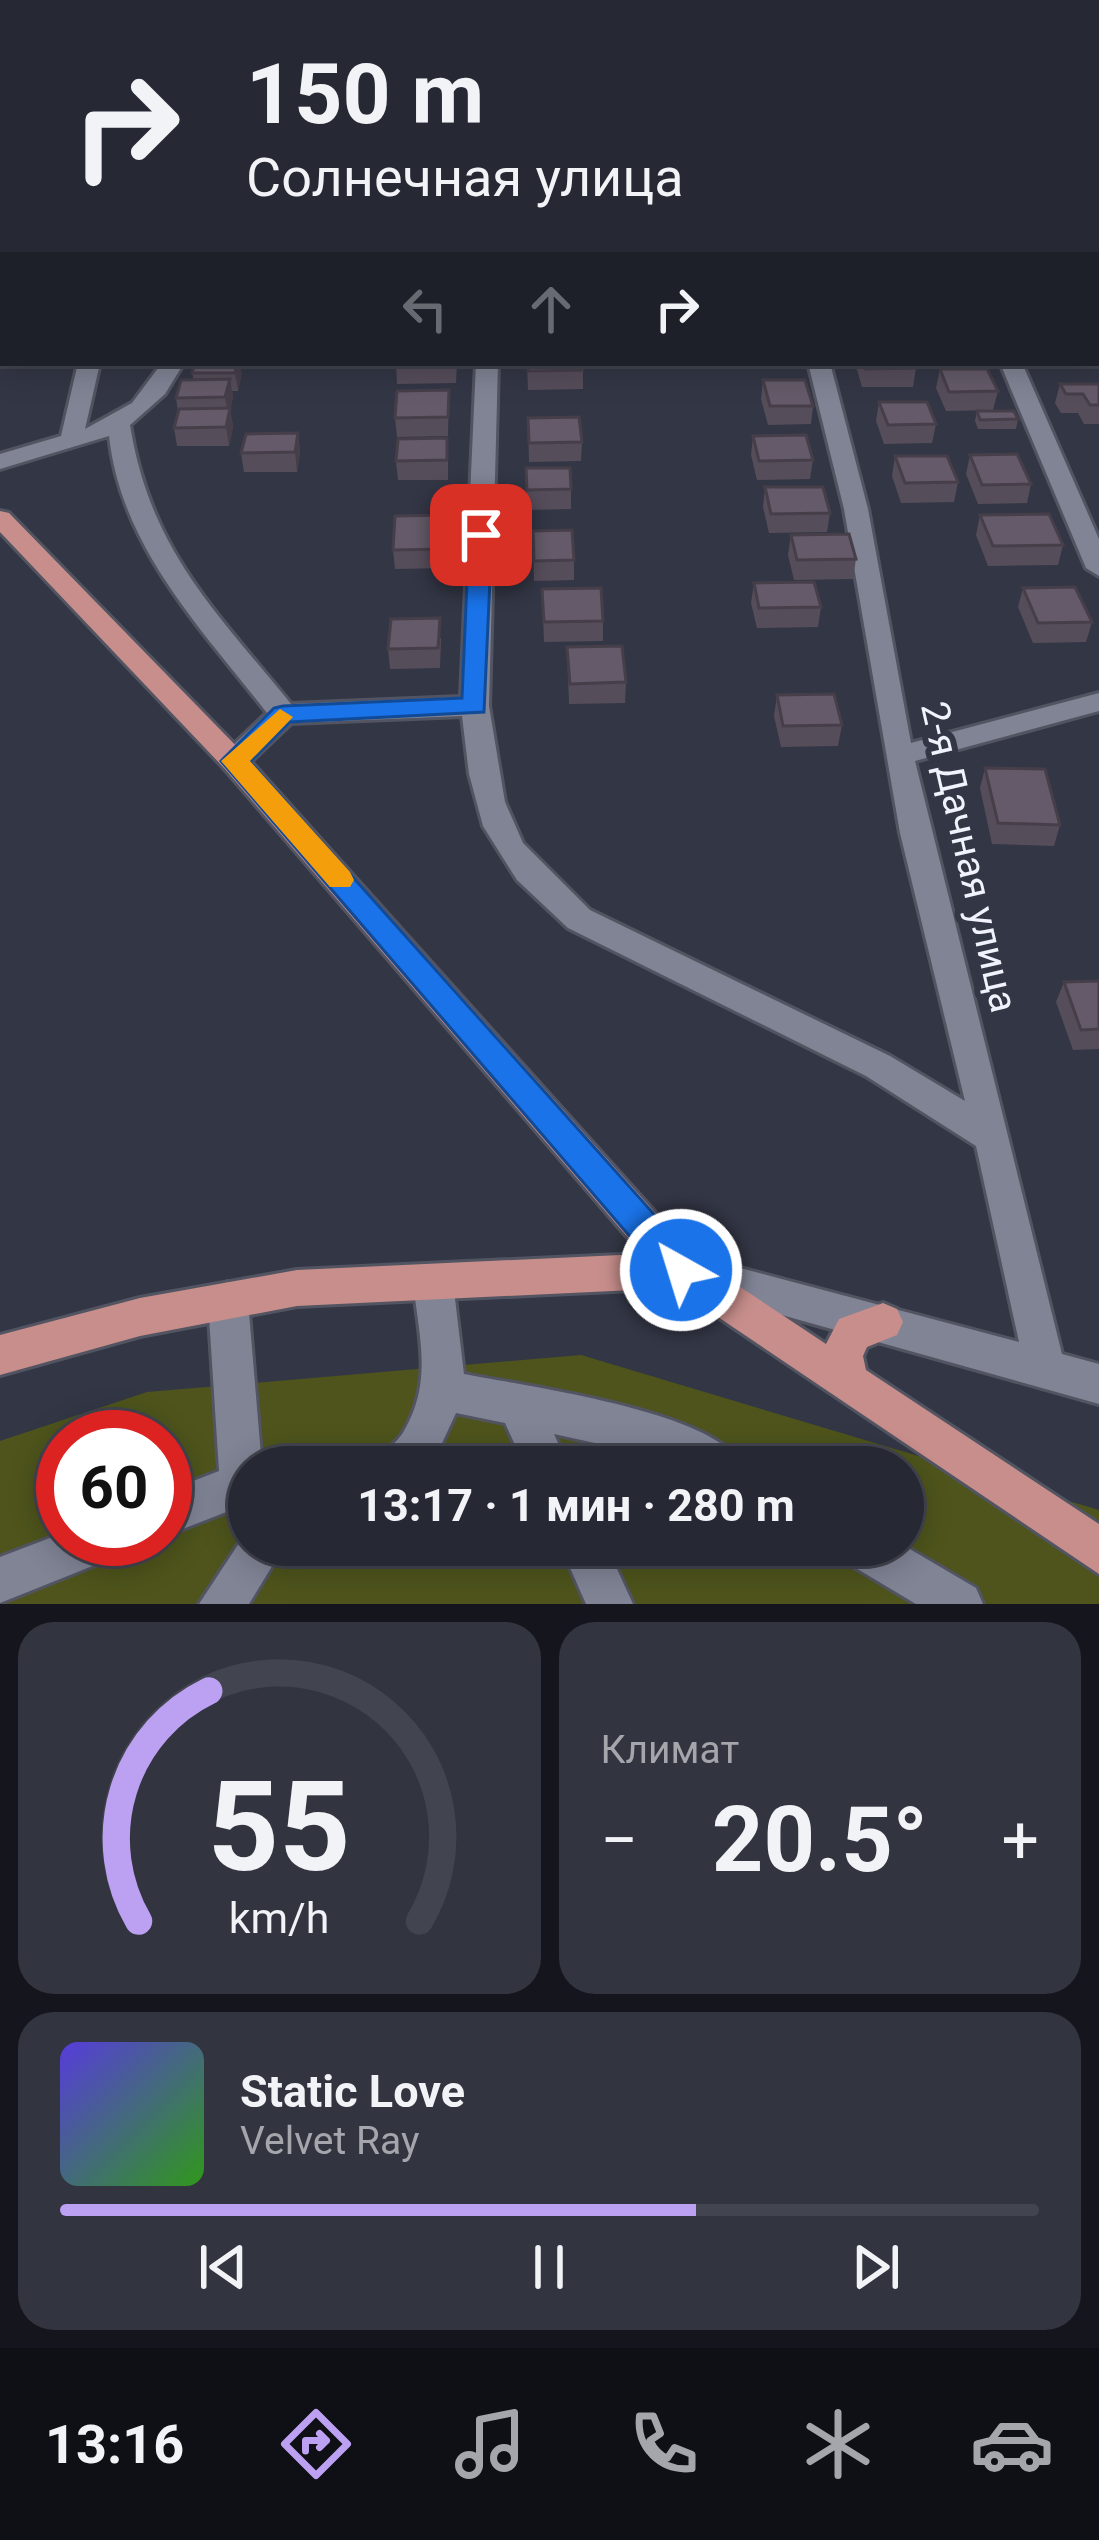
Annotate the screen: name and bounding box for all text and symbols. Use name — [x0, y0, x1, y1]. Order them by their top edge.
text: 150 m — [246, 45, 484, 144]
icon: right — [48, 48, 204, 204]
text: Солнечная улица — [246, 146, 684, 209]
icon: left — [392, 276, 458, 342]
icon: ahead — [518, 276, 584, 342]
icon: right — [644, 276, 710, 342]
pin — [430, 484, 532, 586]
icon: arrive — [448, 502, 514, 568]
street label: 2-я Дачная улица — [911, 697, 1027, 1017]
position arrow — [618, 1207, 744, 1333]
speed limit sign: 60 — [36, 1410, 192, 1566]
text: 13:17 · 1 мин · 280 m — [357, 1479, 795, 1532]
text: Климат — [601, 1727, 739, 1773]
text: 55 — [208, 1754, 351, 1900]
text: 20.5° — [712, 1788, 928, 1893]
text: − — [601, 1802, 638, 1879]
text: + — [1002, 1802, 1039, 1879]
text: km/h — [229, 1893, 330, 1943]
text: Static Love — [240, 2065, 465, 2118]
text: Velvet Ray — [240, 2118, 419, 2164]
icon: previous — [190, 2234, 256, 2300]
icon: pause — [516, 2234, 582, 2300]
icon: next — [843, 2234, 909, 2300]
icon: directions — [274, 2402, 358, 2486]
icon: music — [448, 2402, 532, 2486]
icon: phone — [622, 2402, 706, 2486]
icon: climate — [796, 2402, 880, 2486]
icon: car — [970, 2402, 1054, 2486]
text: 13:16 — [45, 2413, 184, 2476]

